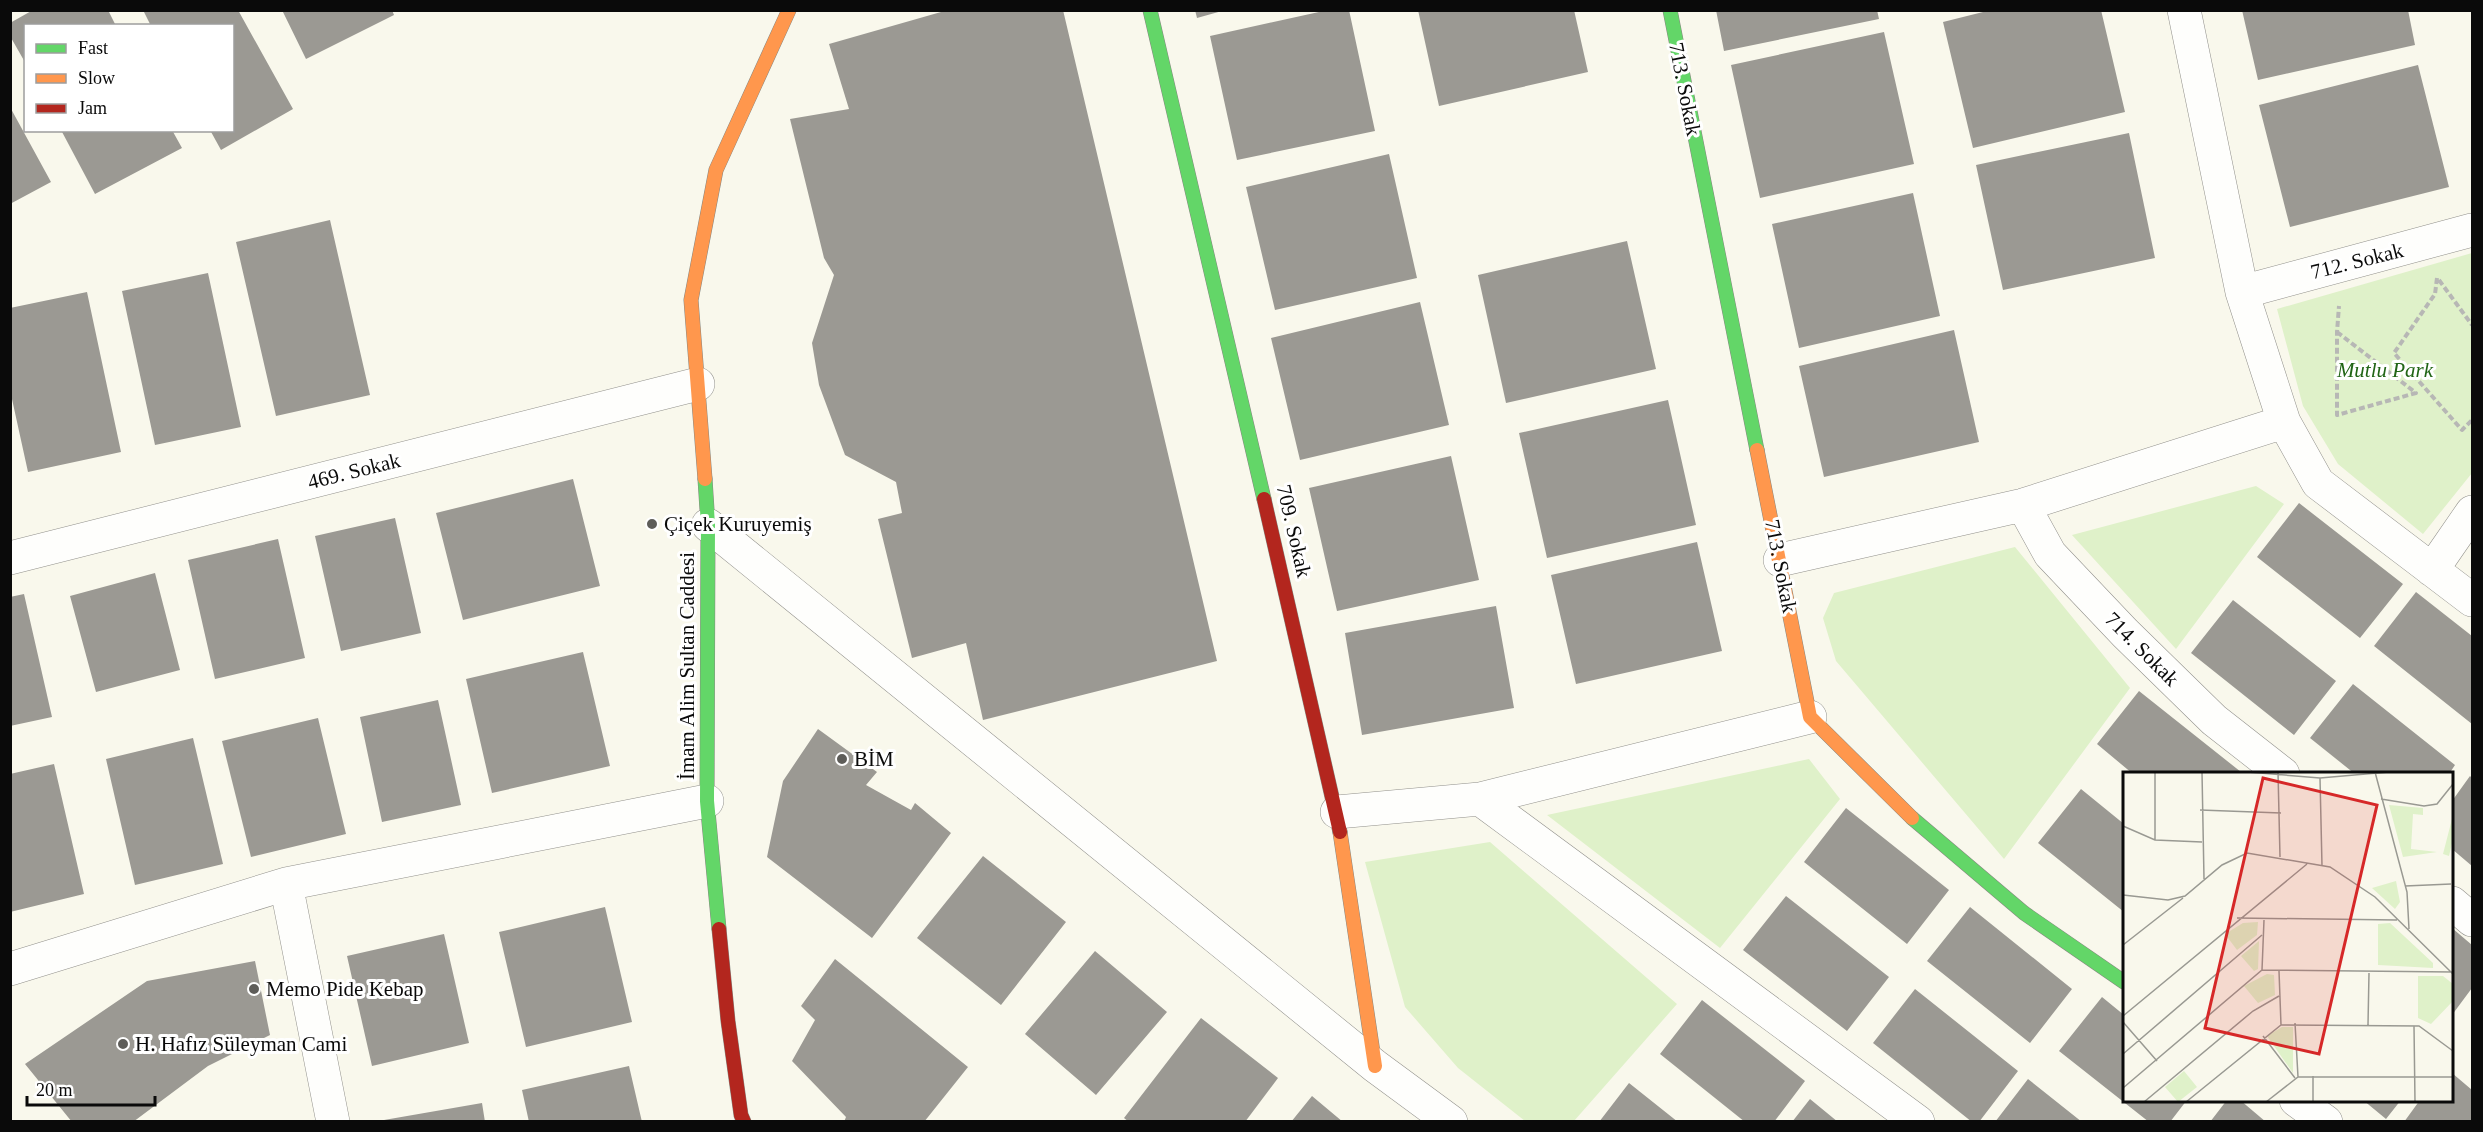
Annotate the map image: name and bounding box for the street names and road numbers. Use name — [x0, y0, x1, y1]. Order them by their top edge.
street label: 713. Sokak — [1664, 40, 1706, 138]
street label: 712. Sokak — [2308, 238, 2406, 284]
street label: 469. Sokak — [305, 448, 403, 494]
street label: 709. Sokak — [1272, 482, 1316, 580]
street label: 713. Sokak — [1760, 517, 1802, 615]
street label: İmam Alim Sultan Caddesi — [675, 552, 699, 780]
street label: 714. Sokak — [2100, 607, 2184, 691]

